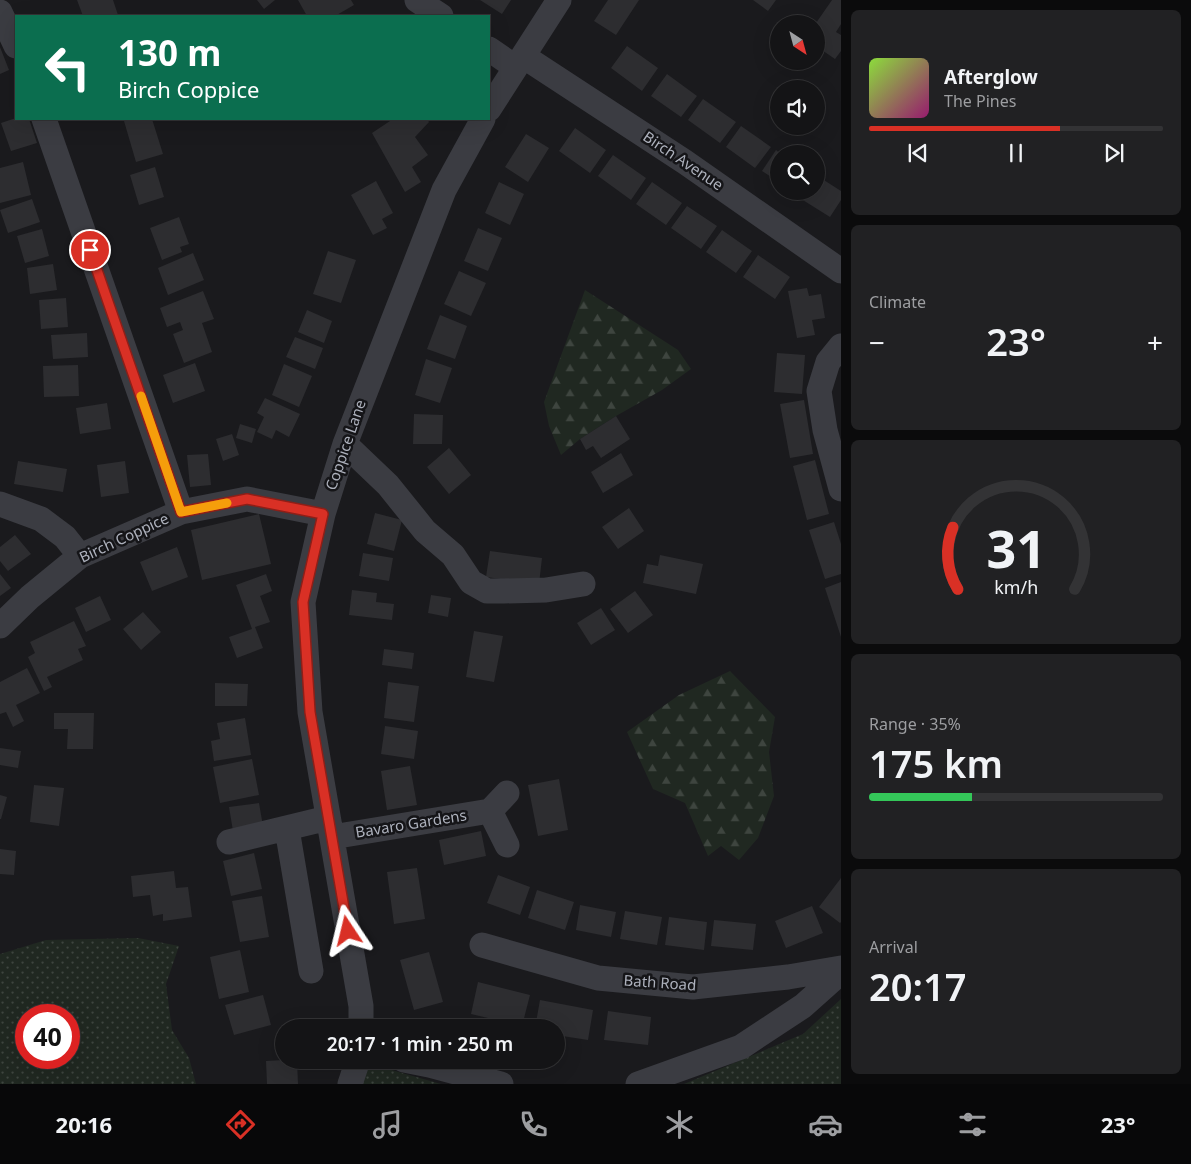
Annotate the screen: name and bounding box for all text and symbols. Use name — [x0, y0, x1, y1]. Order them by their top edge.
north arrow — [770, 15, 825, 70]
map controls — [770, 15, 825, 200]
text: 130 m — [118, 29, 221, 76]
icon: left — [35, 35, 100, 100]
text: Afterglow — [944, 64, 1038, 90]
text: Birch Coppice — [118, 74, 259, 104]
button: sound — [770, 80, 825, 135]
text: The Pines — [944, 90, 1016, 112]
street label: Birch Avenue — [640, 126, 728, 194]
icon: previous — [904, 139, 932, 167]
icon: pause — [1002, 139, 1030, 167]
icon: next — [1100, 139, 1128, 167]
button: search — [770, 145, 825, 200]
pin — [69, 229, 111, 271]
icon: arrive — [76, 236, 104, 264]
text: Climate — [869, 291, 926, 313]
text: 23° — [986, 315, 1046, 367]
text: − — [869, 323, 885, 361]
text: + — [1147, 323, 1163, 361]
street label: Coppice Lane — [320, 397, 370, 493]
street label: Birch Coppice — [76, 508, 171, 567]
text: 31 — [986, 512, 1046, 583]
text: km/h — [994, 575, 1038, 599]
text: Range · 35% — [869, 713, 961, 735]
text: 175 km — [869, 737, 1003, 789]
street label: Bavaro Gardens — [354, 804, 468, 842]
position arrow — [321, 904, 373, 956]
text: Arrival — [869, 936, 918, 958]
text: 20:17 — [869, 960, 966, 1012]
street label: Bath Road — [623, 969, 697, 995]
speed limit sign: 40 — [15, 1004, 80, 1069]
text: 20:17 · 1 min · 250 m — [327, 1031, 513, 1057]
icon: directions — [223, 1107, 258, 1142]
icon: music — [370, 1107, 405, 1142]
icon: phone — [516, 1107, 551, 1142]
icon: climate — [662, 1107, 697, 1142]
icon: car — [808, 1107, 843, 1142]
icon: filters — [955, 1107, 990, 1142]
text: 20:16 — [56, 1109, 112, 1139]
text: 23° — [1101, 1109, 1135, 1139]

